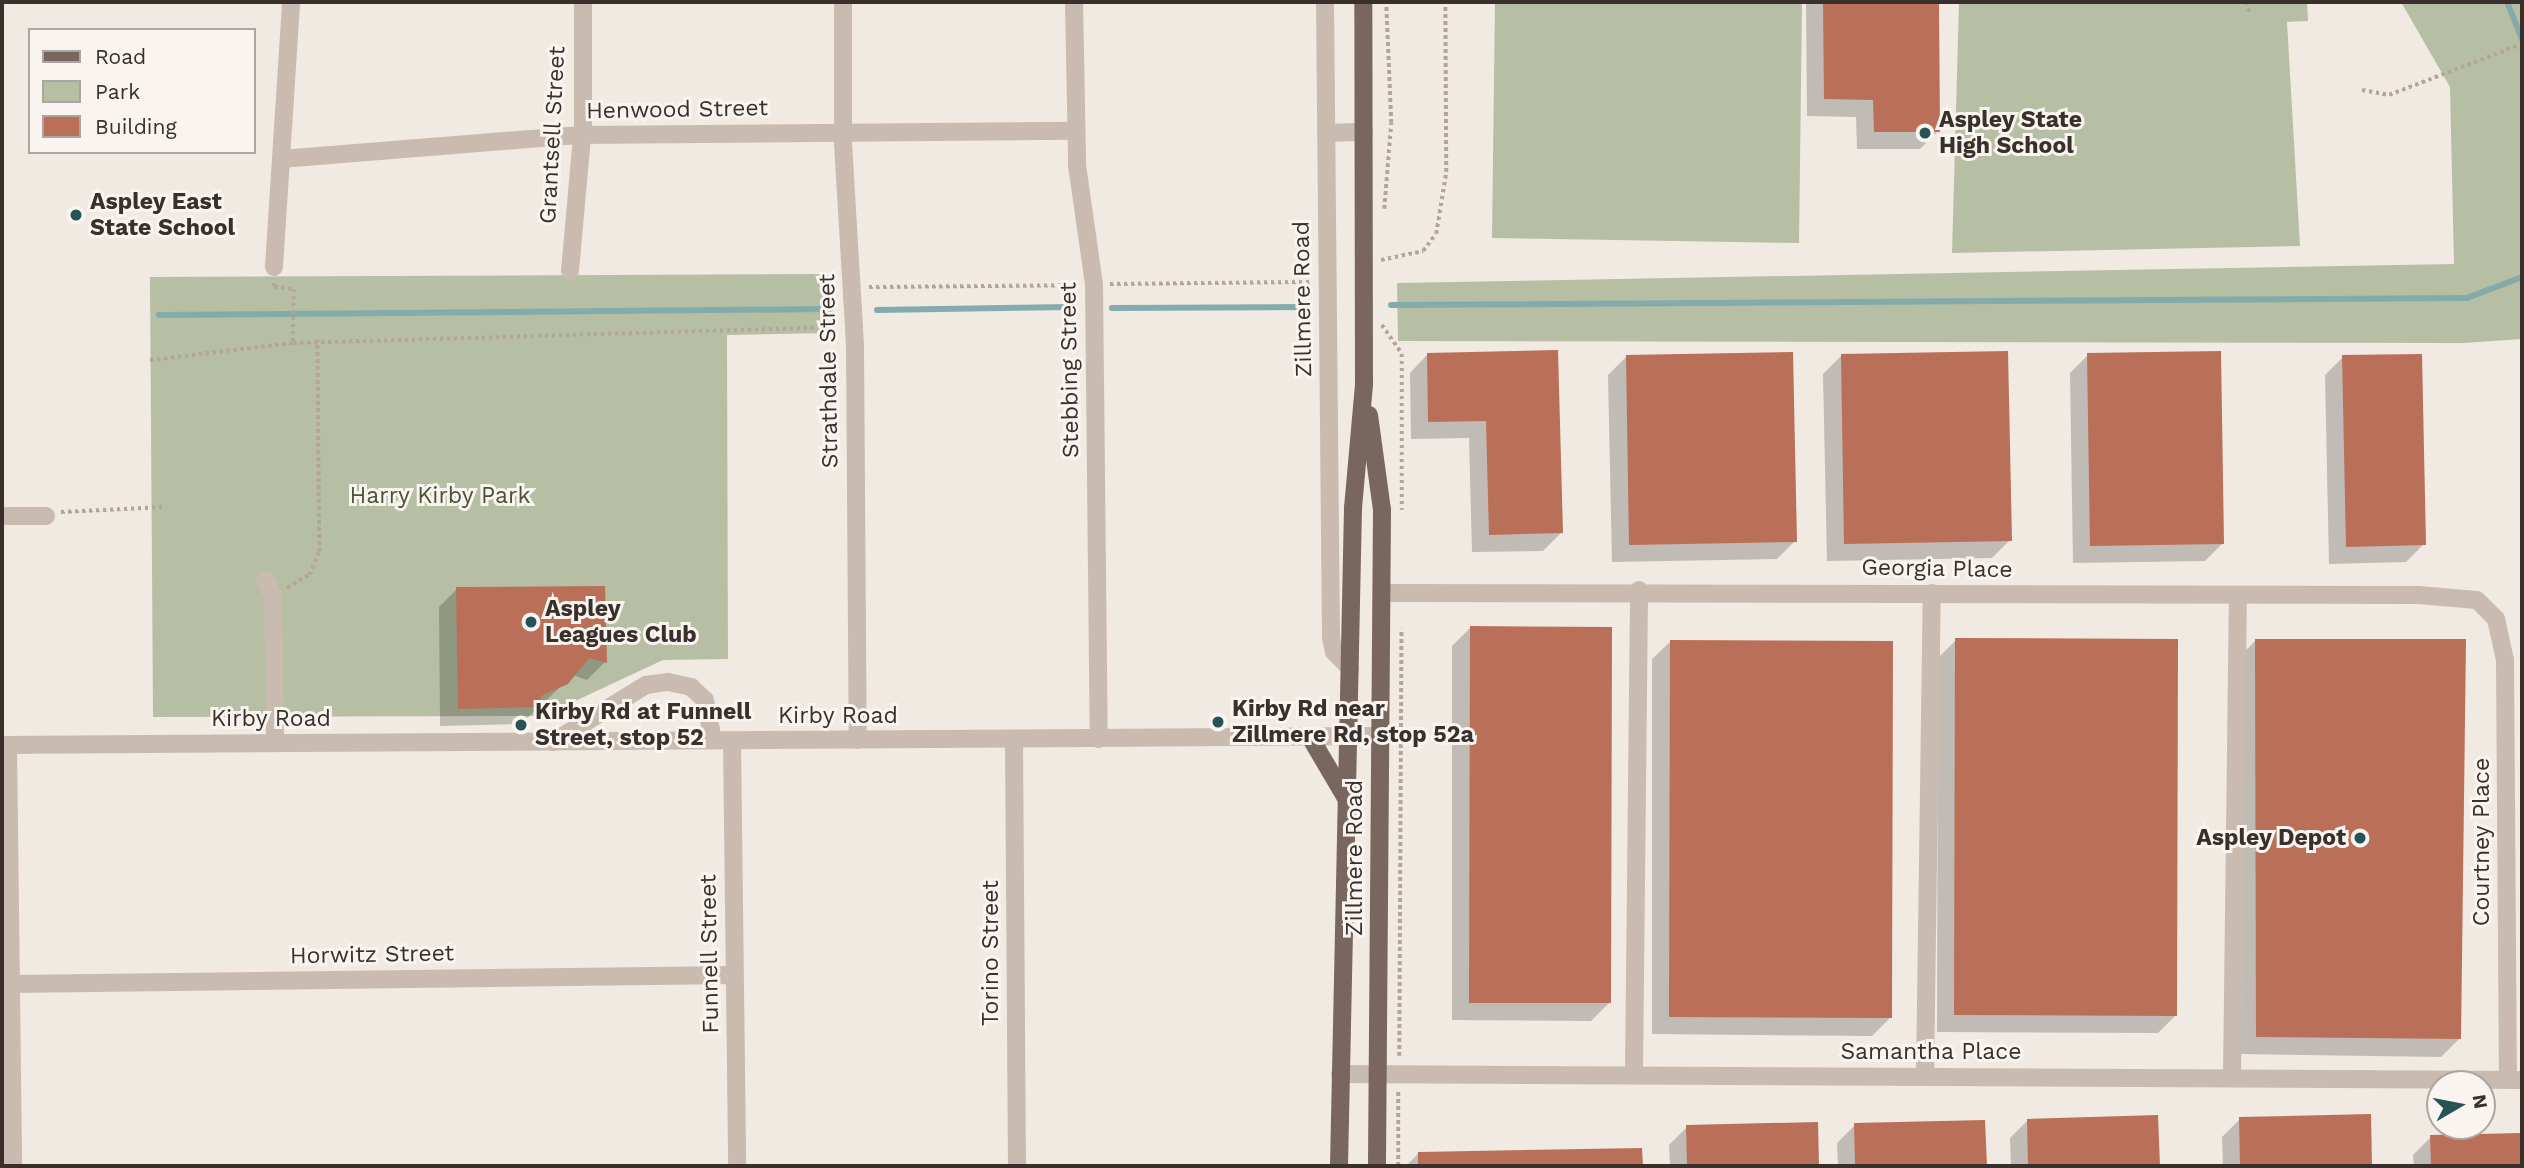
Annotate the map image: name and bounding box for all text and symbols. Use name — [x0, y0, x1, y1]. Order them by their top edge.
legend — [28, 28, 256, 154]
text: Road — [95, 44, 146, 69]
street label: Grantsell Street — [535, 45, 571, 225]
text: Park — [95, 79, 140, 104]
street label: Henwood Street — [586, 95, 768, 125]
place label: Aspley State High School — [1939, 106, 2082, 160]
text: Building — [95, 114, 177, 139]
marker: Aspley State High School — [1917, 125, 1933, 141]
place label: Aspley East State School — [90, 188, 235, 242]
marker: Aspley East State School — [68, 207, 84, 223]
street label: Zillmere Road — [1288, 221, 1318, 377]
street label: Strathdale Street — [814, 273, 844, 469]
street label: Stebbing Street — [1055, 282, 1085, 458]
park label: Harry Kirby Park — [349, 482, 531, 510]
street label: Georgia Place — [1861, 554, 2013, 584]
place label: Aspley Leagues Club — [545, 595, 697, 649]
marker: Aspley Leagues Club — [523, 614, 539, 630]
place label: Kirby Rd near Zillmere Rd, stop 52a — [1232, 695, 1474, 749]
place label: Kirby Rd at Funnell Street, stop 52 — [535, 698, 752, 752]
street label: Kirby Road — [778, 702, 898, 730]
street label: Kirby Road — [211, 705, 331, 733]
marker: Kirby Rd near Zillmere Rd, stop 52a — [1210, 714, 1226, 730]
marker: Kirby Rd at Funnell Street, stop 52 — [513, 717, 529, 733]
street label: Courtney Place — [2468, 757, 2496, 927]
street label: Zillmere Road — [1341, 780, 1369, 936]
place label: Aspley Depot — [2196, 824, 2346, 852]
marker: Aspley Depot — [2352, 830, 2368, 846]
street label: Funnell Street — [695, 874, 725, 1034]
street label: Torino Street — [977, 880, 1005, 1026]
street label: Horwitz Street — [290, 940, 454, 970]
street label: Samantha Place — [1840, 1038, 2022, 1066]
north arrow — [2426, 1070, 2496, 1140]
text: N — [2468, 1093, 2493, 1111]

